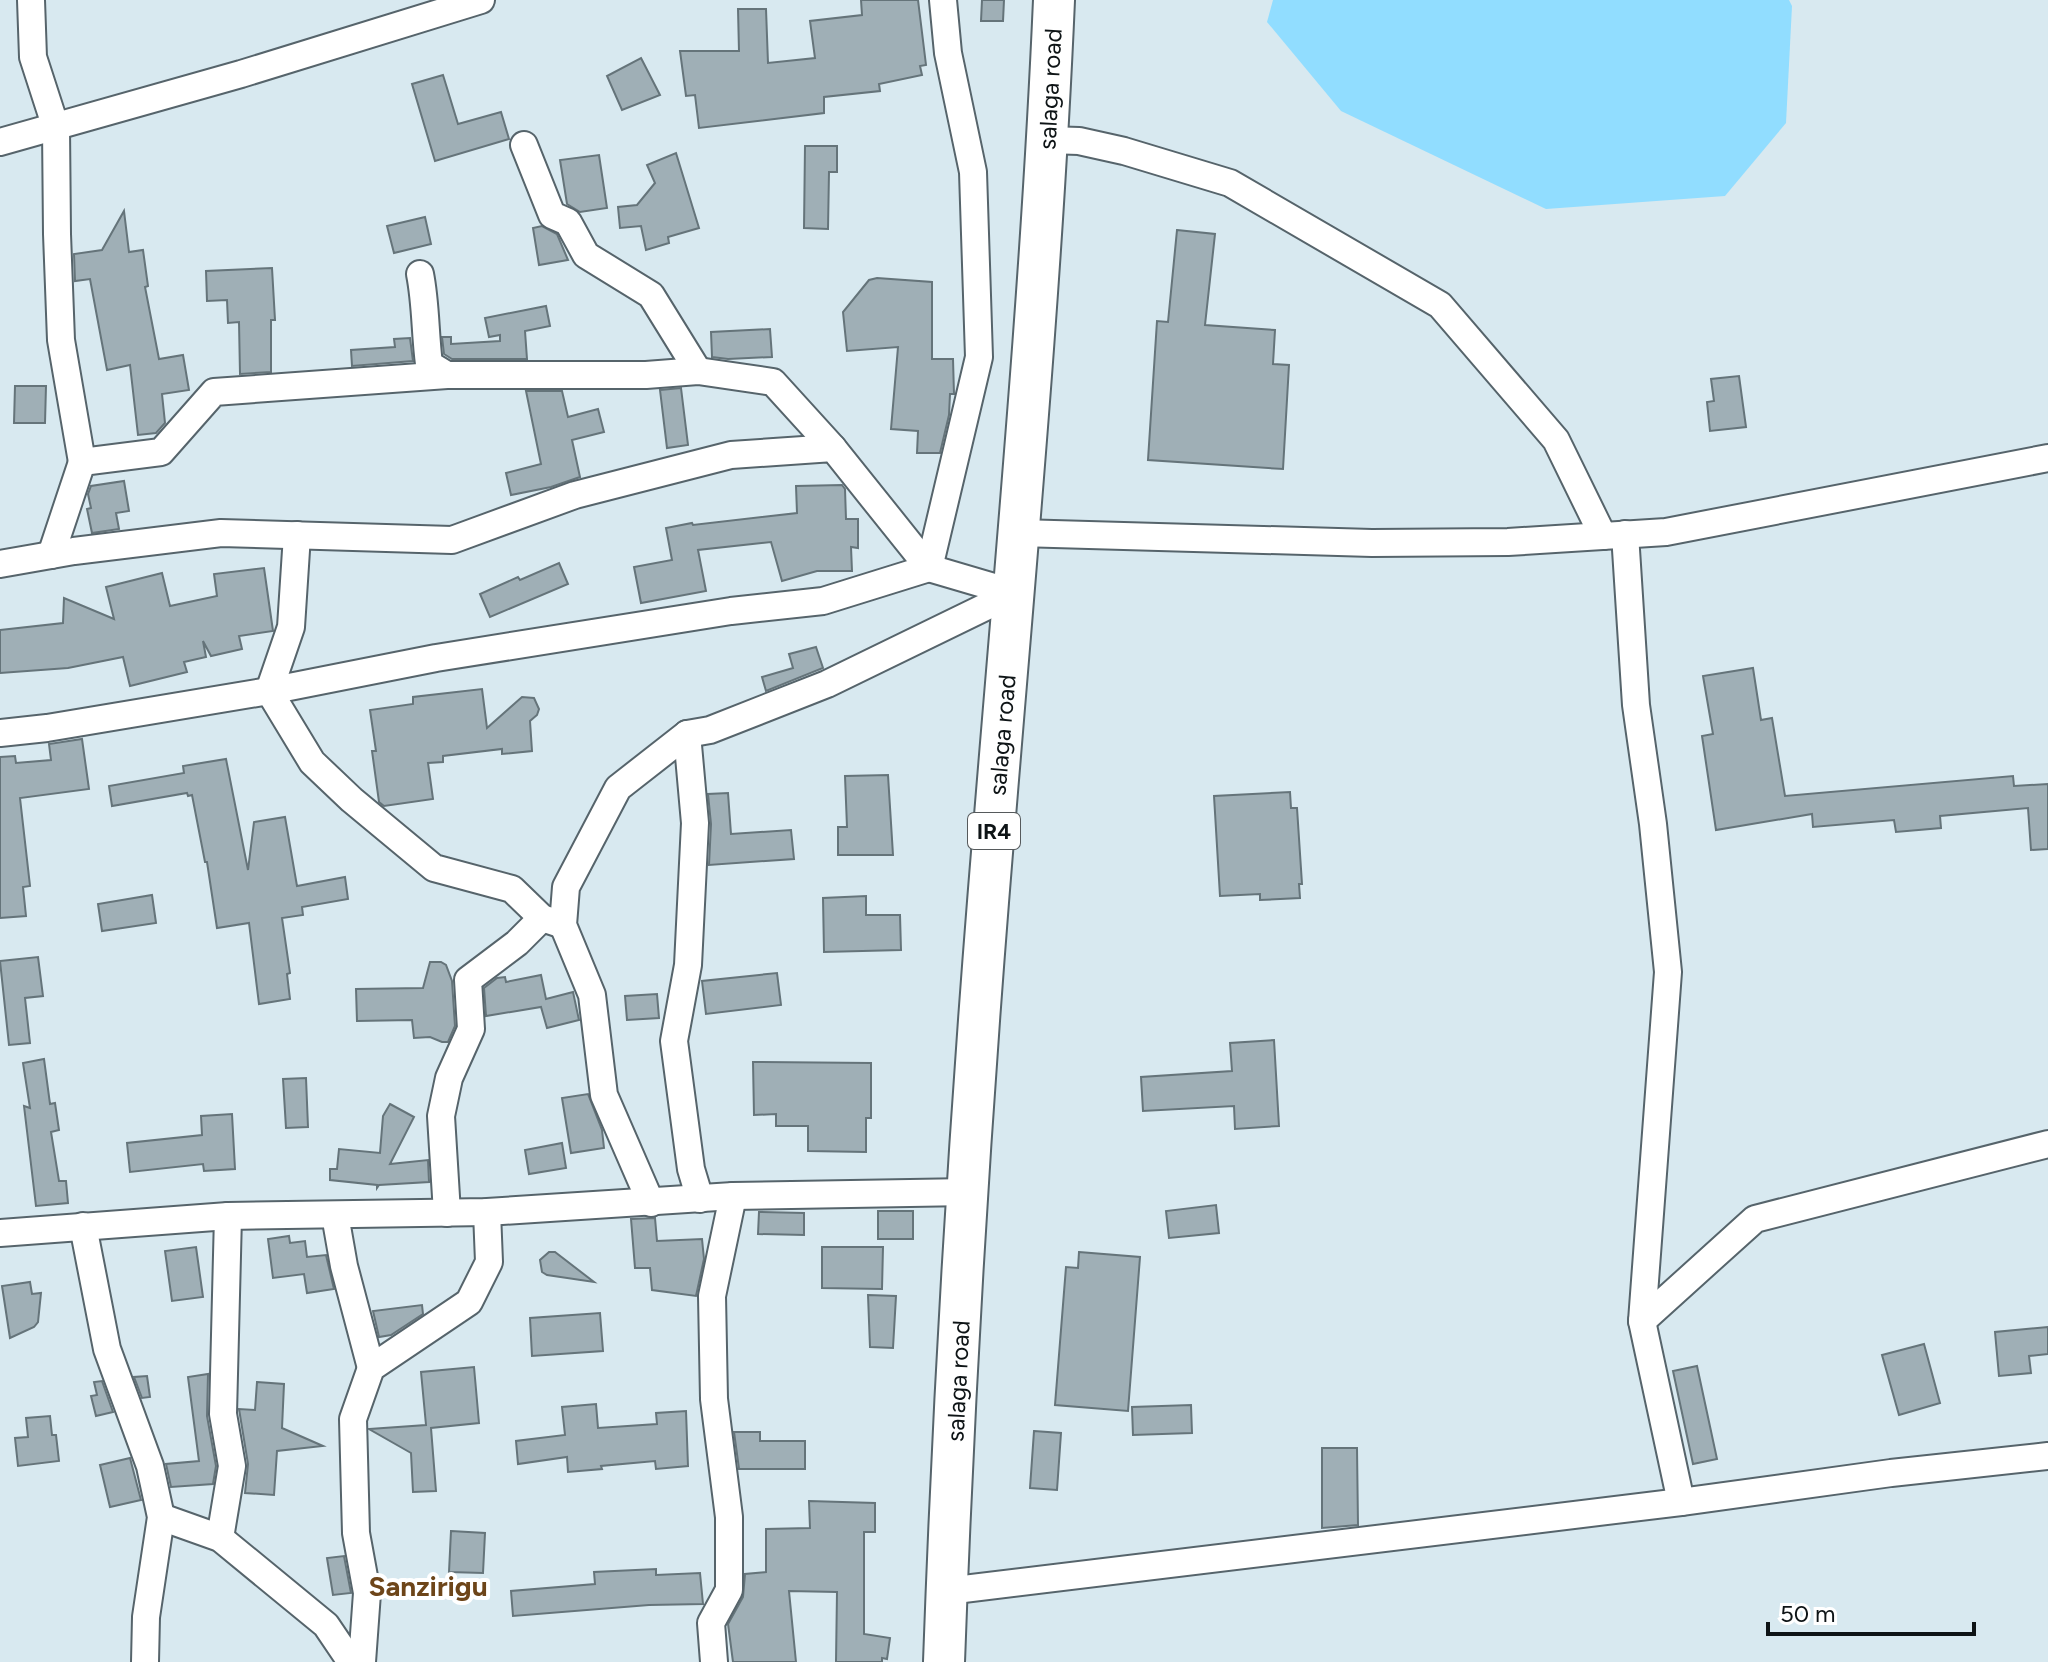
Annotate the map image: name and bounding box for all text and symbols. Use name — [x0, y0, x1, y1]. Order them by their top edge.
street label: salaga road — [1032, 28, 1068, 150]
street label: salaga road — [982, 673, 1022, 797]
road number: IR4 — [968, 813, 1020, 849]
street label: salaga road — [940, 1320, 976, 1442]
district label: Sanzirigu — [368, 1569, 488, 1603]
scale bar — [1768, 1586, 1974, 1636]
text: 50 m — [1780, 1599, 1836, 1628]

